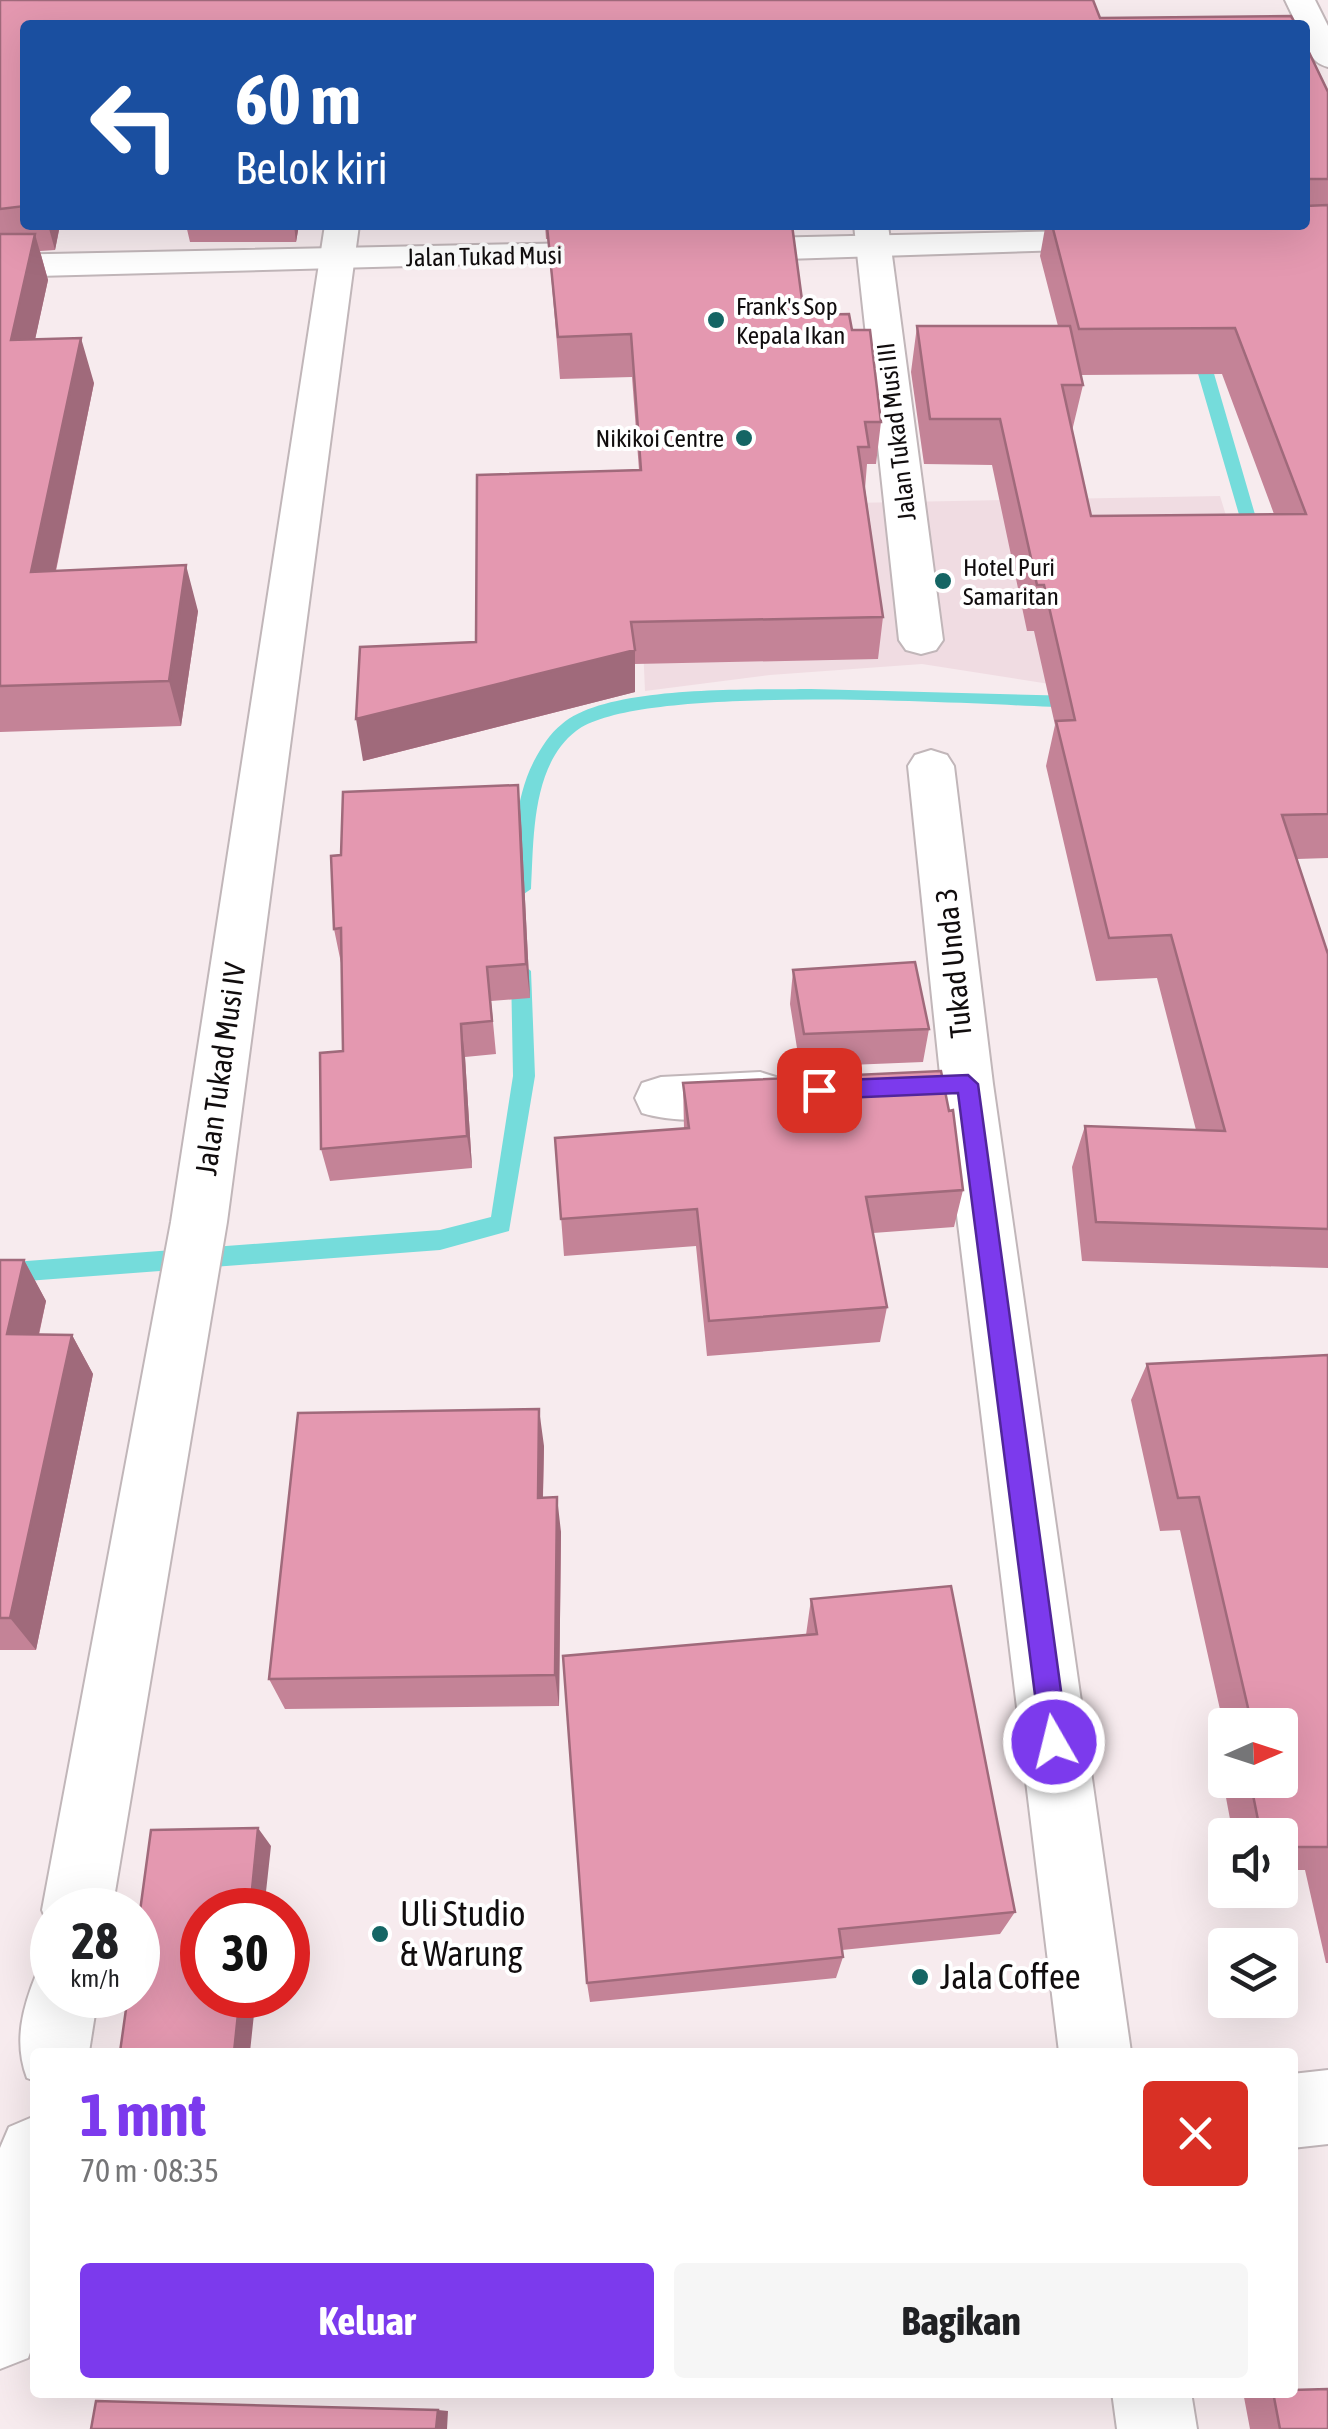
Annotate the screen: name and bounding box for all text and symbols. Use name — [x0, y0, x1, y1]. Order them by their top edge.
text: 60 m — [235, 59, 361, 139]
icon: left — [70, 60, 200, 190]
text: Belok kiri — [235, 142, 388, 194]
street label: Jalan Tukad Musi — [406, 241, 562, 271]
place label: Frank's Sop Kepala Ikan — [736, 292, 845, 349]
marker: Frank's Sop Kepala Ikan — [705, 309, 727, 331]
street label: Jalan Tukad Musi III — [871, 341, 921, 523]
place label: Nikikoi Centre — [595, 424, 724, 452]
marker: Nikikoi Centre — [733, 427, 755, 449]
place label: Hotel Puri Samaritan — [963, 553, 1059, 610]
marker: Hotel Puri Samaritan — [932, 570, 954, 592]
street label: Tukad Unda 3 — [928, 887, 978, 1040]
street label: Jalan Tukad Musi IV — [188, 960, 252, 1177]
pin — [777, 1048, 862, 1133]
icon: arrive — [792, 1063, 847, 1118]
position arrow — [1002, 1690, 1106, 1794]
north arrow — [1208, 1708, 1298, 1798]
map controls — [1208, 1708, 1298, 2018]
button: sound — [1208, 1818, 1298, 1908]
speed limit sign: 30 — [180, 1888, 310, 2018]
place label: Uli Studio & Warung — [400, 1893, 526, 1973]
text: 28 — [71, 1912, 118, 1970]
marker: Uli Studio & Warung — [369, 1923, 391, 1945]
button: layers — [1208, 1928, 1298, 2018]
place label: Jala Coffee — [940, 1956, 1081, 1996]
text: km/h — [70, 1964, 120, 1992]
marker: Jala Coffee — [909, 1966, 931, 1988]
text: 1 mnt — [80, 2080, 206, 2149]
button: close — [1143, 2081, 1248, 2186]
text: 70 m · 08:35 — [80, 2152, 219, 2189]
button: Keluar — [80, 2263, 654, 2378]
button: Bagikan — [674, 2263, 1248, 2378]

